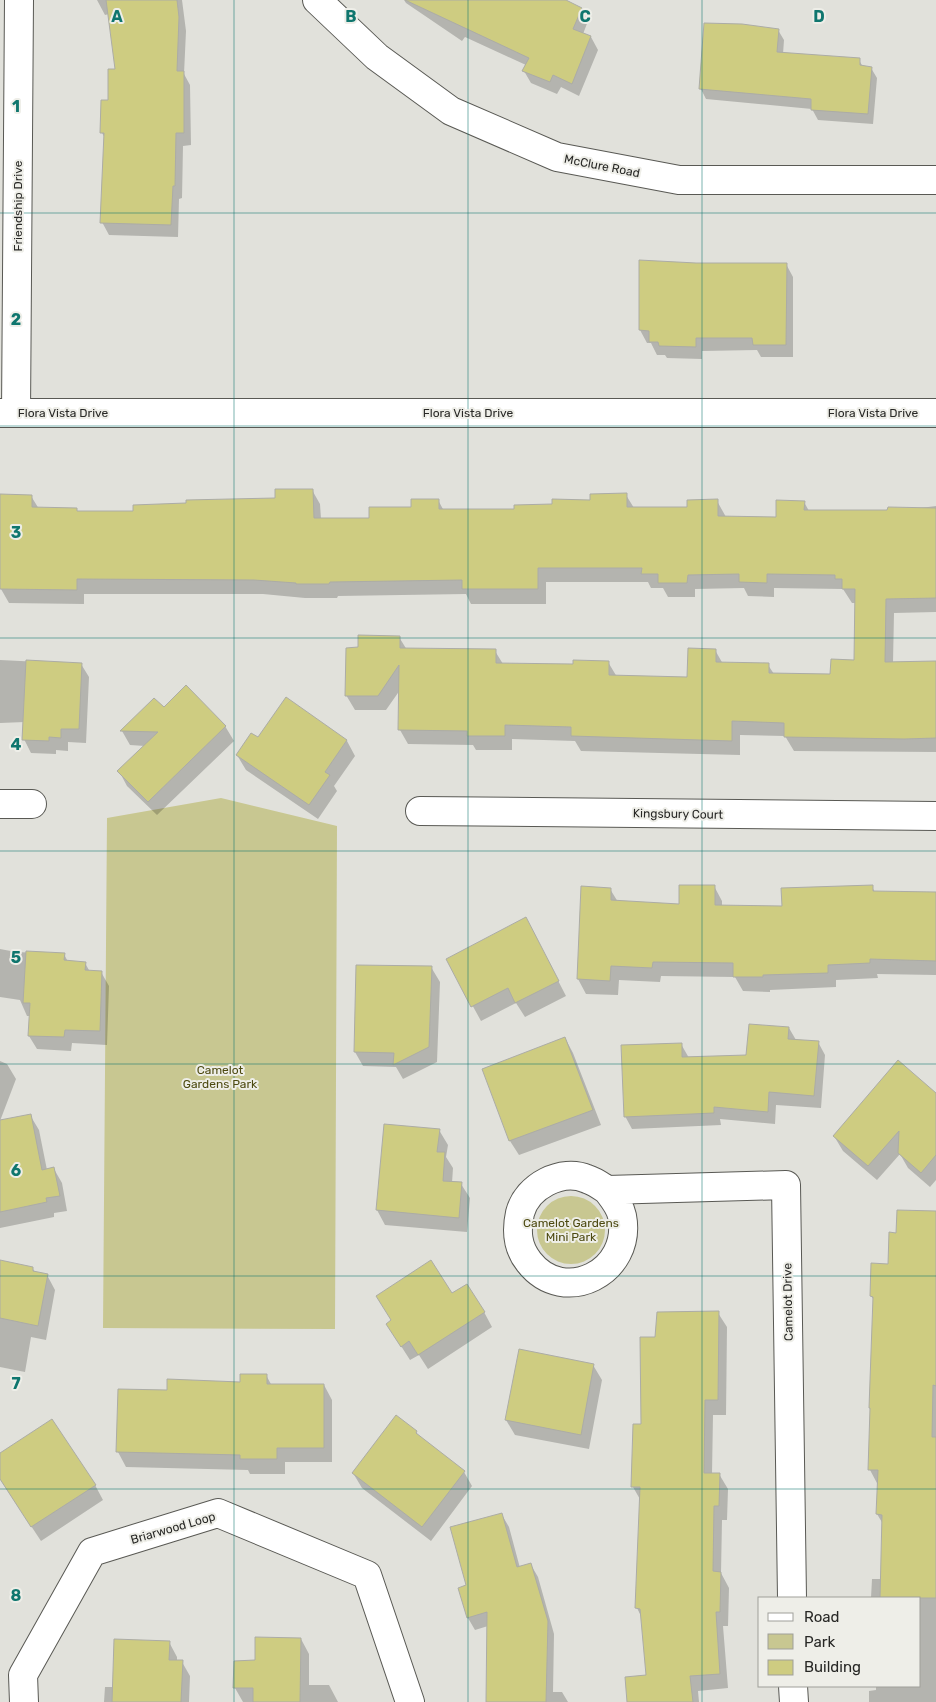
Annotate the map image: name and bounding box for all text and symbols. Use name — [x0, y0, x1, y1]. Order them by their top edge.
text: A — [111, 7, 123, 26]
text: B — [345, 7, 357, 26]
text: C — [579, 7, 591, 26]
text: D — [813, 7, 825, 26]
text: 1 — [12, 97, 20, 116]
street label: McClure Road — [563, 152, 641, 180]
street label: Friendship Drive — [11, 160, 25, 251]
text: 2 — [11, 310, 21, 329]
street label: Flora Vista Drive — [18, 406, 109, 420]
street label: Flora Vista Drive — [423, 406, 514, 420]
street label: Flora Vista Drive — [828, 406, 919, 420]
text: 3 — [11, 523, 21, 542]
text: 4 — [11, 735, 22, 754]
street label: Kingsbury Court — [633, 806, 724, 822]
text: 5 — [11, 948, 21, 967]
park label: Camelot Gardens Park — [183, 1063, 258, 1091]
text: 6 — [11, 1161, 21, 1180]
park label: Camelot Gardens Mini Park — [523, 1216, 619, 1244]
street label: Camelot Drive — [780, 1262, 796, 1341]
text: 7 — [11, 1374, 21, 1393]
street label: Briarwood Loop — [129, 1509, 217, 1547]
text: 8 — [11, 1586, 22, 1605]
legend — [758, 1597, 921, 1687]
text: Road — [804, 1608, 840, 1626]
text: Park — [804, 1633, 835, 1651]
text: Building — [804, 1658, 861, 1676]

